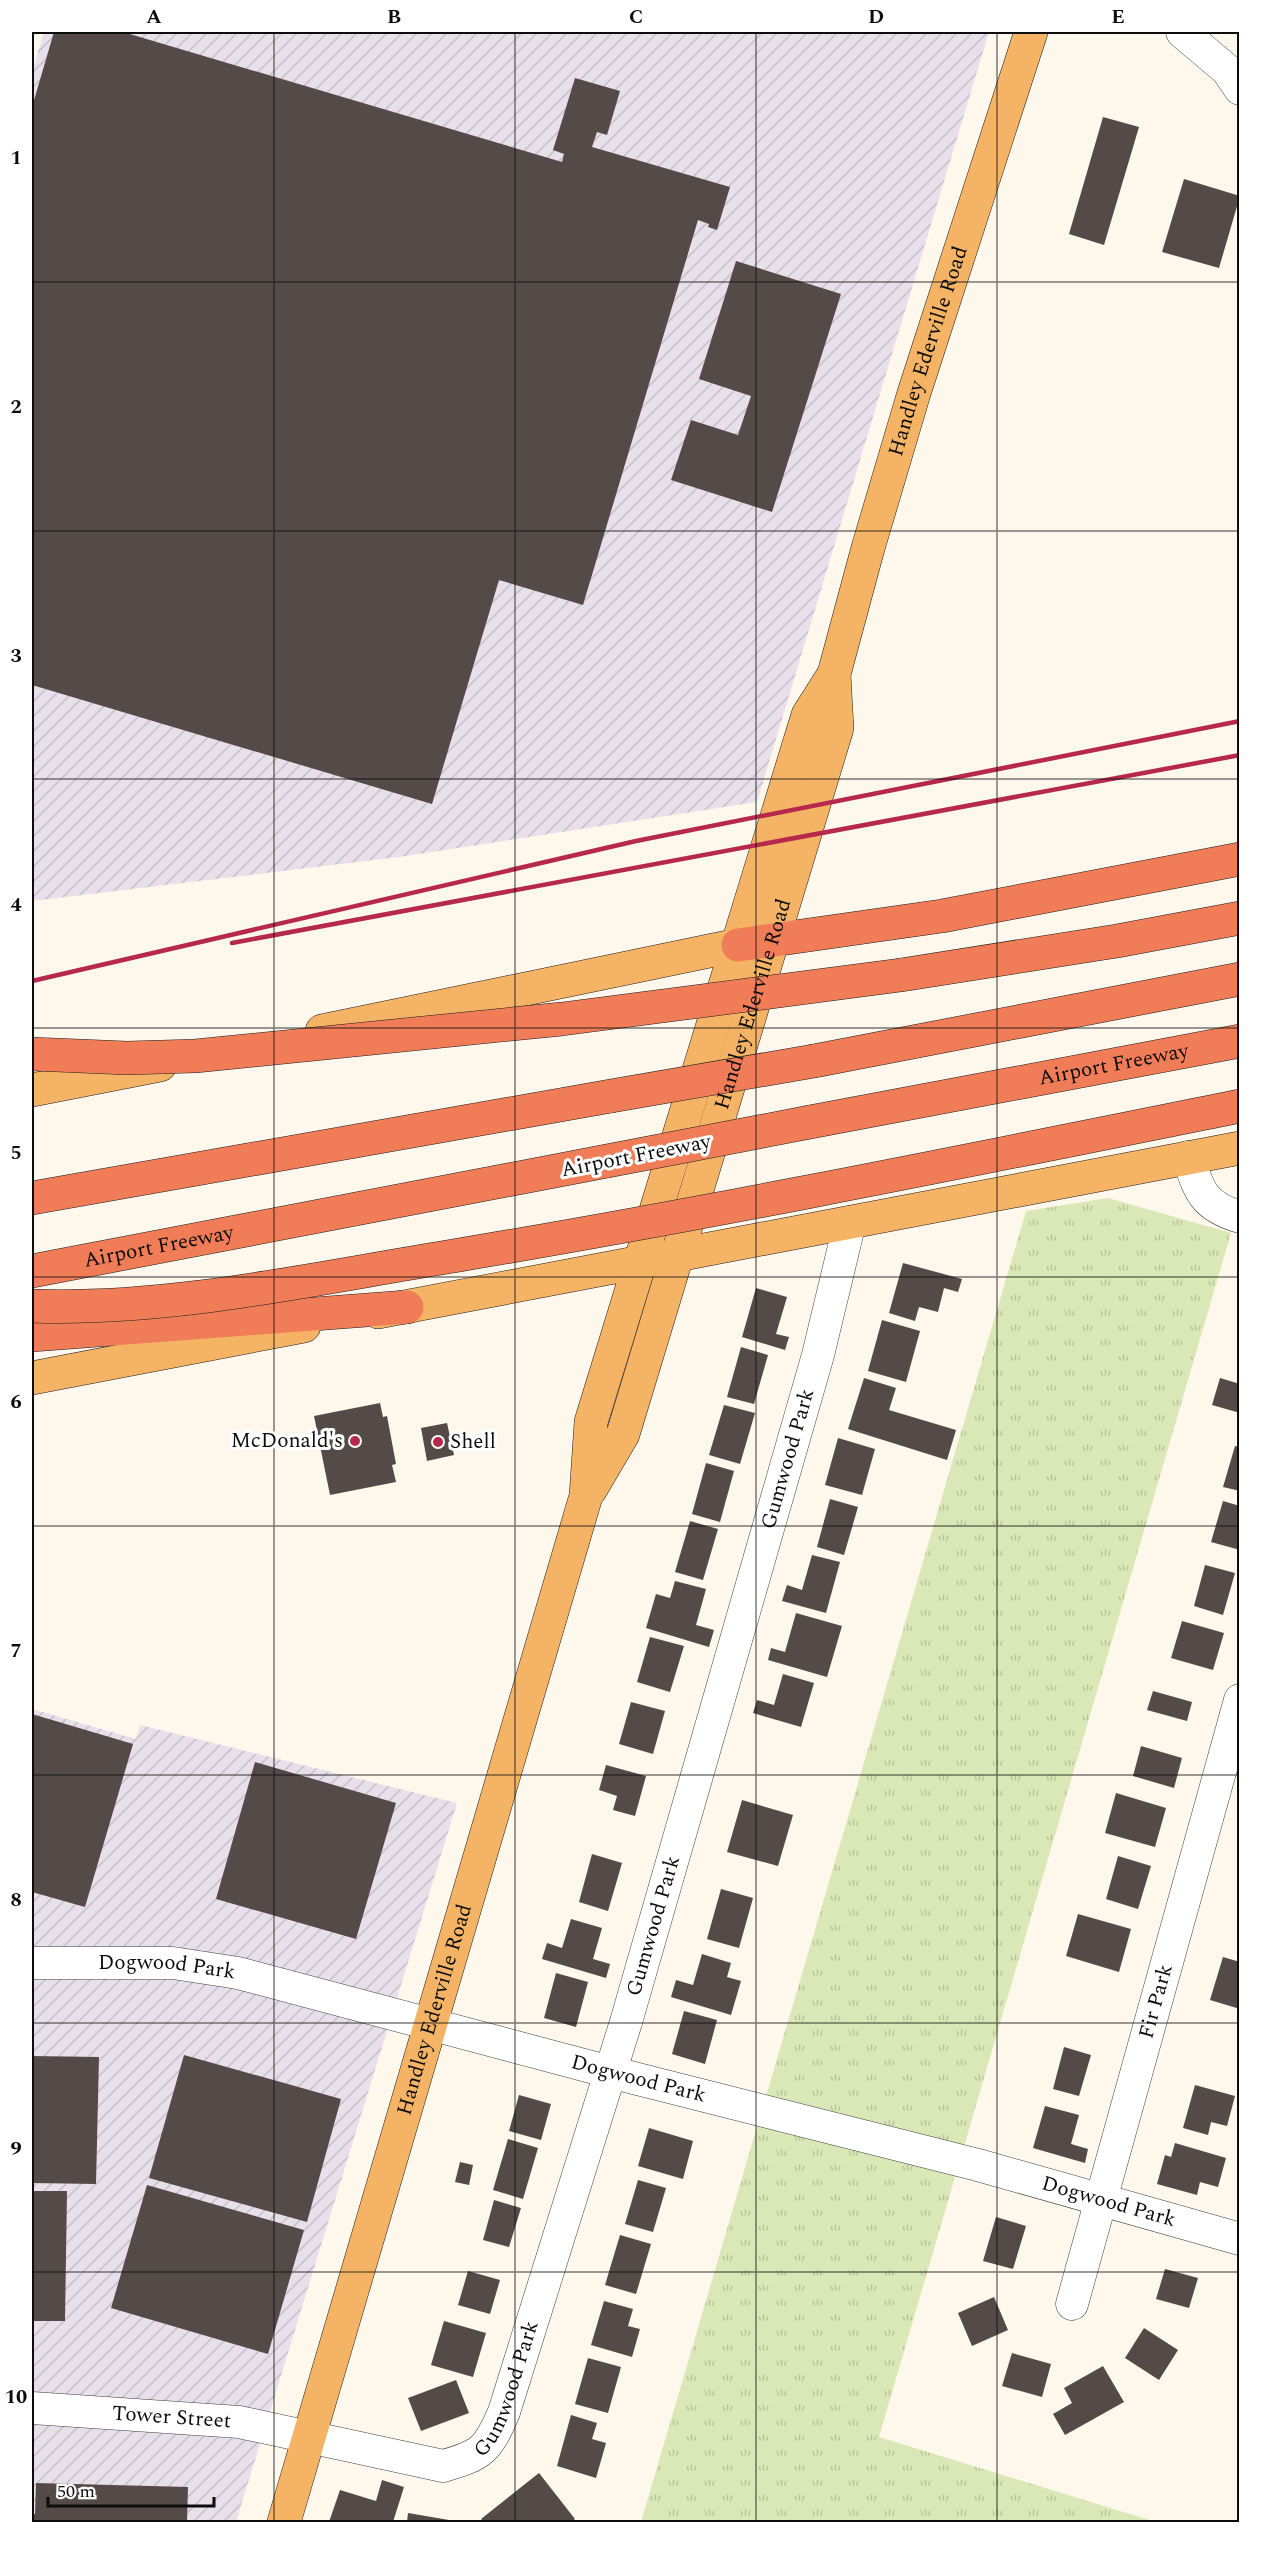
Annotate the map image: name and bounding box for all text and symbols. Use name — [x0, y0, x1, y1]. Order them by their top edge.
text: A — [146, 2, 162, 32]
text: B — [387, 2, 401, 32]
text: C — [629, 2, 643, 32]
text: D — [868, 2, 884, 32]
text: E — [1111, 2, 1125, 32]
text: 1 — [10, 143, 22, 173]
street label: Handley Ederville Road — [880, 242, 977, 460]
text: 2 — [10, 392, 22, 422]
text: 3 — [10, 641, 22, 671]
text: 4 — [10, 890, 22, 920]
street label: Handley Ederville Road — [706, 895, 800, 1114]
street label: Airport Freeway — [1036, 1035, 1192, 1095]
street label: Airport Freeway — [558, 1126, 715, 1186]
text: 5 — [10, 1138, 22, 1168]
street label: Airport Freeway — [81, 1217, 237, 1277]
street label: Gumwood Park — [753, 1385, 824, 1533]
text: 6 — [10, 1387, 22, 1417]
place label: McDonald's — [231, 1425, 343, 1457]
place label: Shell — [450, 1426, 496, 1458]
marker: McDonald's — [348, 1434, 362, 1448]
marker: Shell — [431, 1435, 445, 1449]
text: 7 — [10, 1636, 22, 1666]
street label: Gumwood Park — [618, 1852, 689, 2000]
text: 8 — [10, 1885, 22, 1915]
street label: Handley Ederville Road — [389, 1900, 481, 2119]
street label: Dogwood Park — [98, 1947, 238, 1988]
street label: Fir Park — [1131, 1960, 1182, 2042]
street label: Dogwood Park — [567, 2046, 710, 2112]
text: 9 — [10, 2134, 22, 2164]
street label: Dogwood Park — [1038, 2168, 1180, 2236]
street label: Gumwood Park — [466, 2316, 548, 2465]
text: 10 — [5, 2382, 27, 2412]
street label: Tower Street — [111, 2397, 232, 2437]
scale bar — [48, 2470, 214, 2508]
text: 50 m — [57, 2478, 95, 2505]

